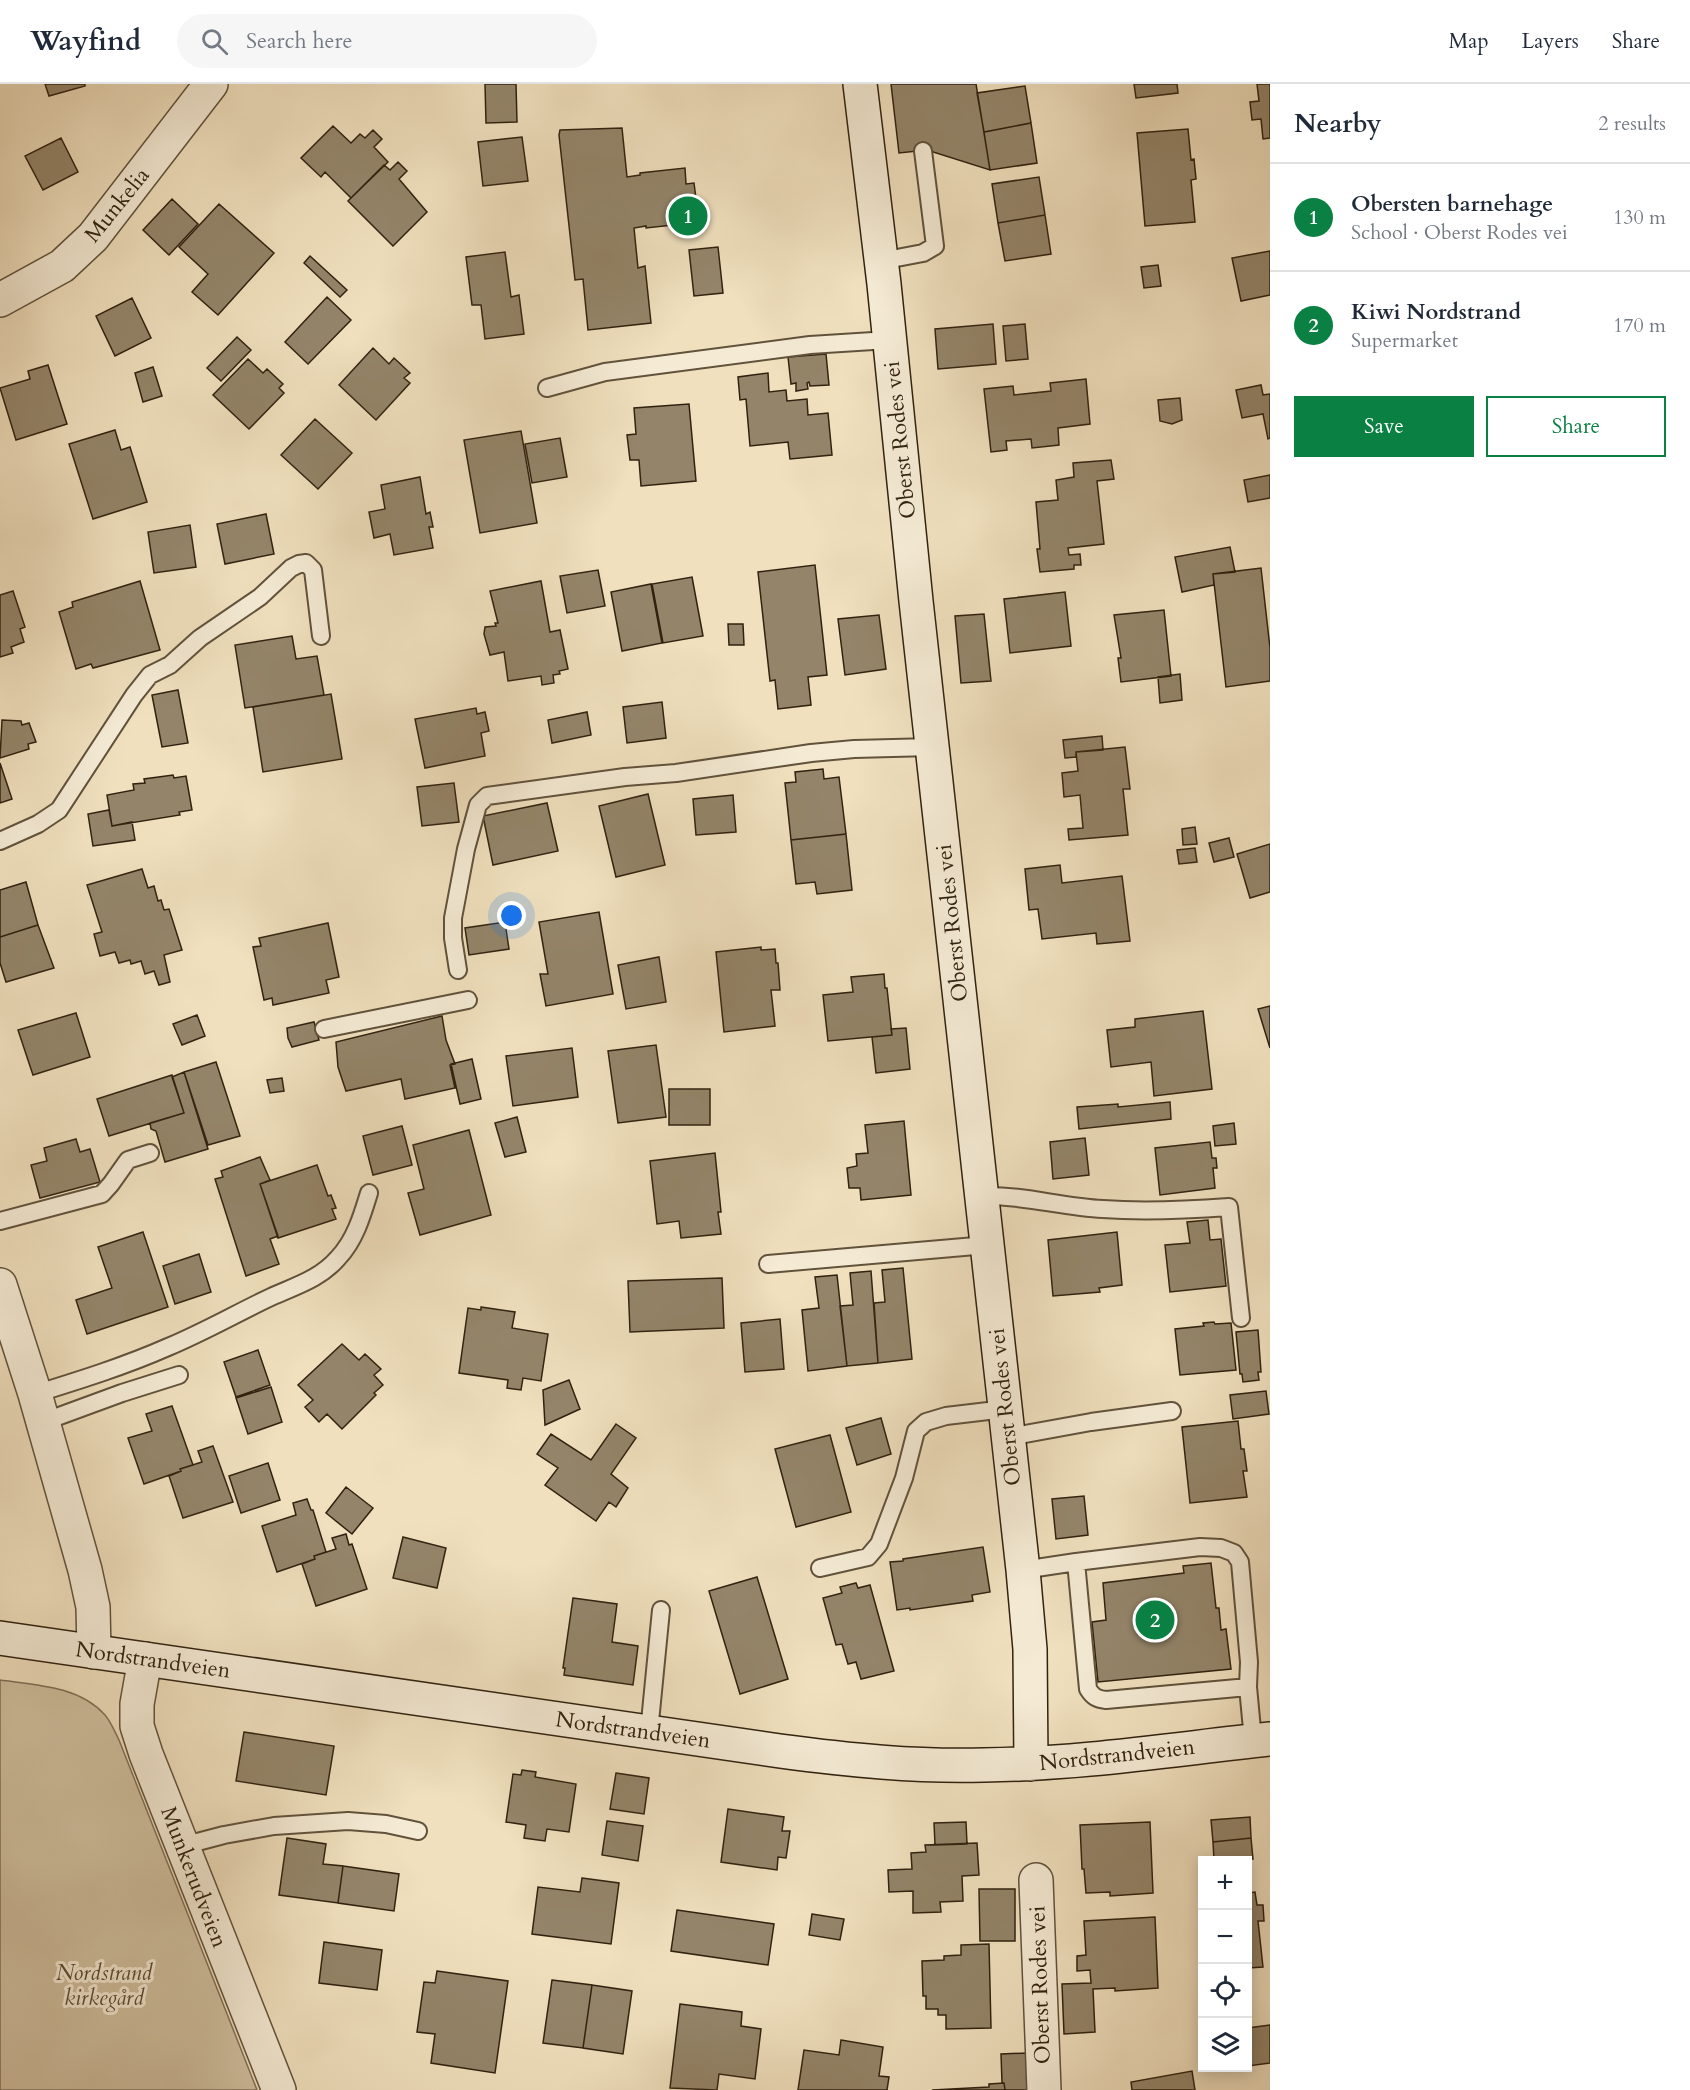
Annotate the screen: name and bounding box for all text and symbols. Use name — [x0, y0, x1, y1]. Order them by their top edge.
search box — [177, 14, 597, 68]
text: Wayfind — [30, 22, 141, 60]
icon: search — [198, 25, 231, 58]
text: Search here — [246, 26, 353, 56]
text: Map — [1449, 27, 1489, 56]
text: Layers — [1522, 27, 1579, 56]
text: Share — [1612, 27, 1660, 56]
text: Nearby — [1294, 106, 1382, 141]
text: 2 results — [1598, 110, 1666, 137]
street label: Munkelia — [78, 161, 157, 249]
text: Obersten barnehage — [1351, 189, 1553, 219]
pin: 1 — [668, 194, 708, 238]
text: 1 — [1308, 204, 1319, 231]
text: 130 m — [1613, 204, 1666, 231]
text: School · Oberst Rodes vei — [1351, 219, 1568, 246]
text: Kiwi Nordstrand — [1351, 297, 1521, 327]
text: 2 — [1308, 312, 1319, 339]
text: 170 m — [1613, 312, 1666, 339]
text: Supermarket — [1351, 327, 1458, 354]
street label: Oberst Rodes vei — [877, 360, 923, 520]
button: Save — [1294, 396, 1474, 457]
button: Share — [1486, 396, 1666, 457]
street label: Oberst Rodes vei — [929, 843, 975, 1003]
your location — [497, 901, 526, 930]
street label: Oberst Rodes vei — [982, 1327, 1028, 1487]
pin: 2 — [1136, 1598, 1174, 1642]
street label: Nordstrandveien — [74, 1634, 233, 1686]
street label: Nordstrandveien — [554, 1704, 713, 1756]
street label: Nordstrandveien — [1038, 1732, 1197, 1778]
street label: Munkerudveien — [153, 1802, 235, 1952]
map controls — [1198, 1856, 1252, 2072]
button: + — [1198, 1856, 1252, 1910]
street label: Oberst Rodes vei — [1022, 1905, 1058, 2065]
button: − — [1198, 1910, 1252, 1964]
park label: Nordstrand kirkegård — [56, 1958, 154, 2013]
button: locate — [1198, 1964, 1252, 2018]
button: layers — [1198, 2018, 1252, 2072]

